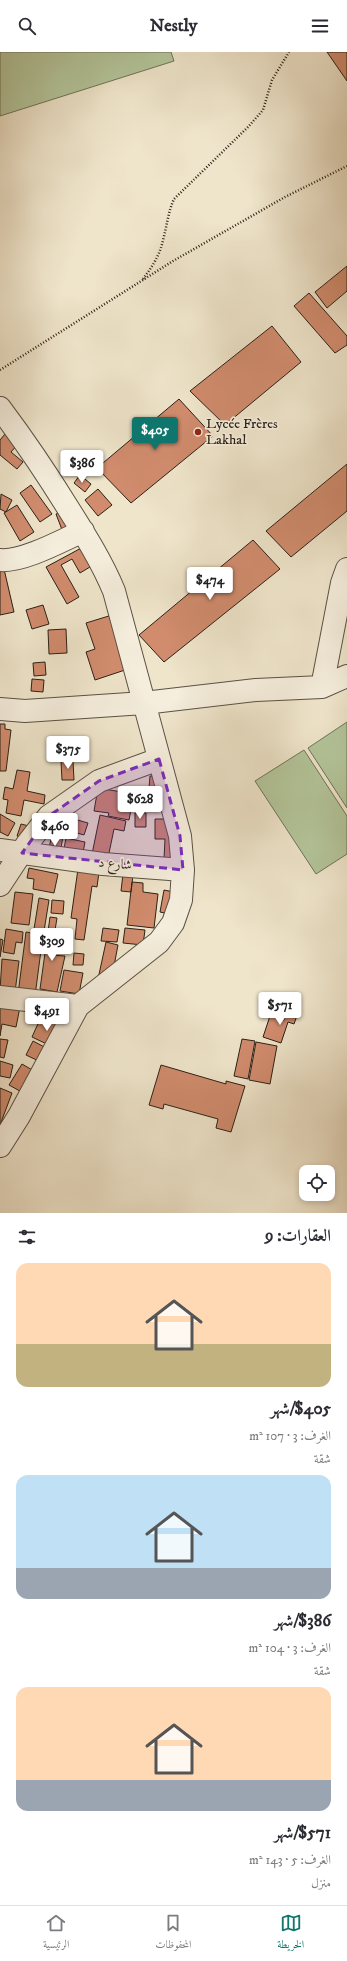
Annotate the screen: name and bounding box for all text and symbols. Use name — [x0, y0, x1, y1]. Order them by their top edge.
icon: search — [16, 15, 38, 37]
text: Nestly — [150, 15, 197, 37]
icon: menu — [309, 15, 331, 37]
place label: Lycée Frères Lakhal — [206, 415, 278, 449]
pin: $405 — [131, 417, 179, 451]
text: $405 — [141, 422, 169, 438]
marker: Lycée Frères Lakhal — [193, 427, 203, 437]
pin: $386 — [58, 450, 106, 484]
text: $386 — [69, 455, 95, 471]
pin: $474 — [186, 567, 234, 601]
text: $474 — [196, 572, 224, 588]
pin: $375 — [44, 736, 92, 770]
text: $375 — [55, 741, 81, 757]
pin: $628 — [116, 786, 164, 820]
text: $628 — [127, 791, 153, 807]
pin: $460 — [31, 813, 79, 847]
text: $460 — [41, 818, 69, 834]
street label: شارع د — [97, 854, 133, 876]
pin: $309 — [28, 928, 76, 962]
text: $309 — [39, 933, 65, 949]
pin: $571 — [256, 992, 304, 1026]
text: $571 — [267, 997, 293, 1013]
pin: $491 — [23, 998, 71, 1032]
text: $491 — [34, 1003, 60, 1019]
map controls — [299, 1165, 335, 1201]
button: locate — [299, 1165, 335, 1201]
text: العقارات: 9 — [265, 1225, 331, 1247]
icon: filters — [16, 1226, 38, 1248]
icon: home — [138, 1289, 210, 1361]
text: $405/شهر — [270, 1398, 331, 1420]
text: الغرف: 3 · 107 m² — [249, 1428, 331, 1444]
text: شقة — [314, 1451, 331, 1467]
icon: home — [138, 1501, 210, 1573]
text: $386/شهر — [274, 1610, 331, 1632]
text: الغرف: 3 · 104 m² — [249, 1640, 331, 1656]
text: شقة — [314, 1663, 331, 1679]
icon: home — [138, 1713, 210, 1785]
text: $571/شهر — [274, 1822, 331, 1844]
text: الغرف: 5 · 143 m² — [249, 1852, 331, 1868]
text: منزل — [311, 1875, 331, 1891]
tab: الرئيسية — [43, 1912, 69, 1955]
tab: المحفوظات — [155, 1912, 191, 1955]
tab: الخريطة — [277, 1912, 304, 1955]

